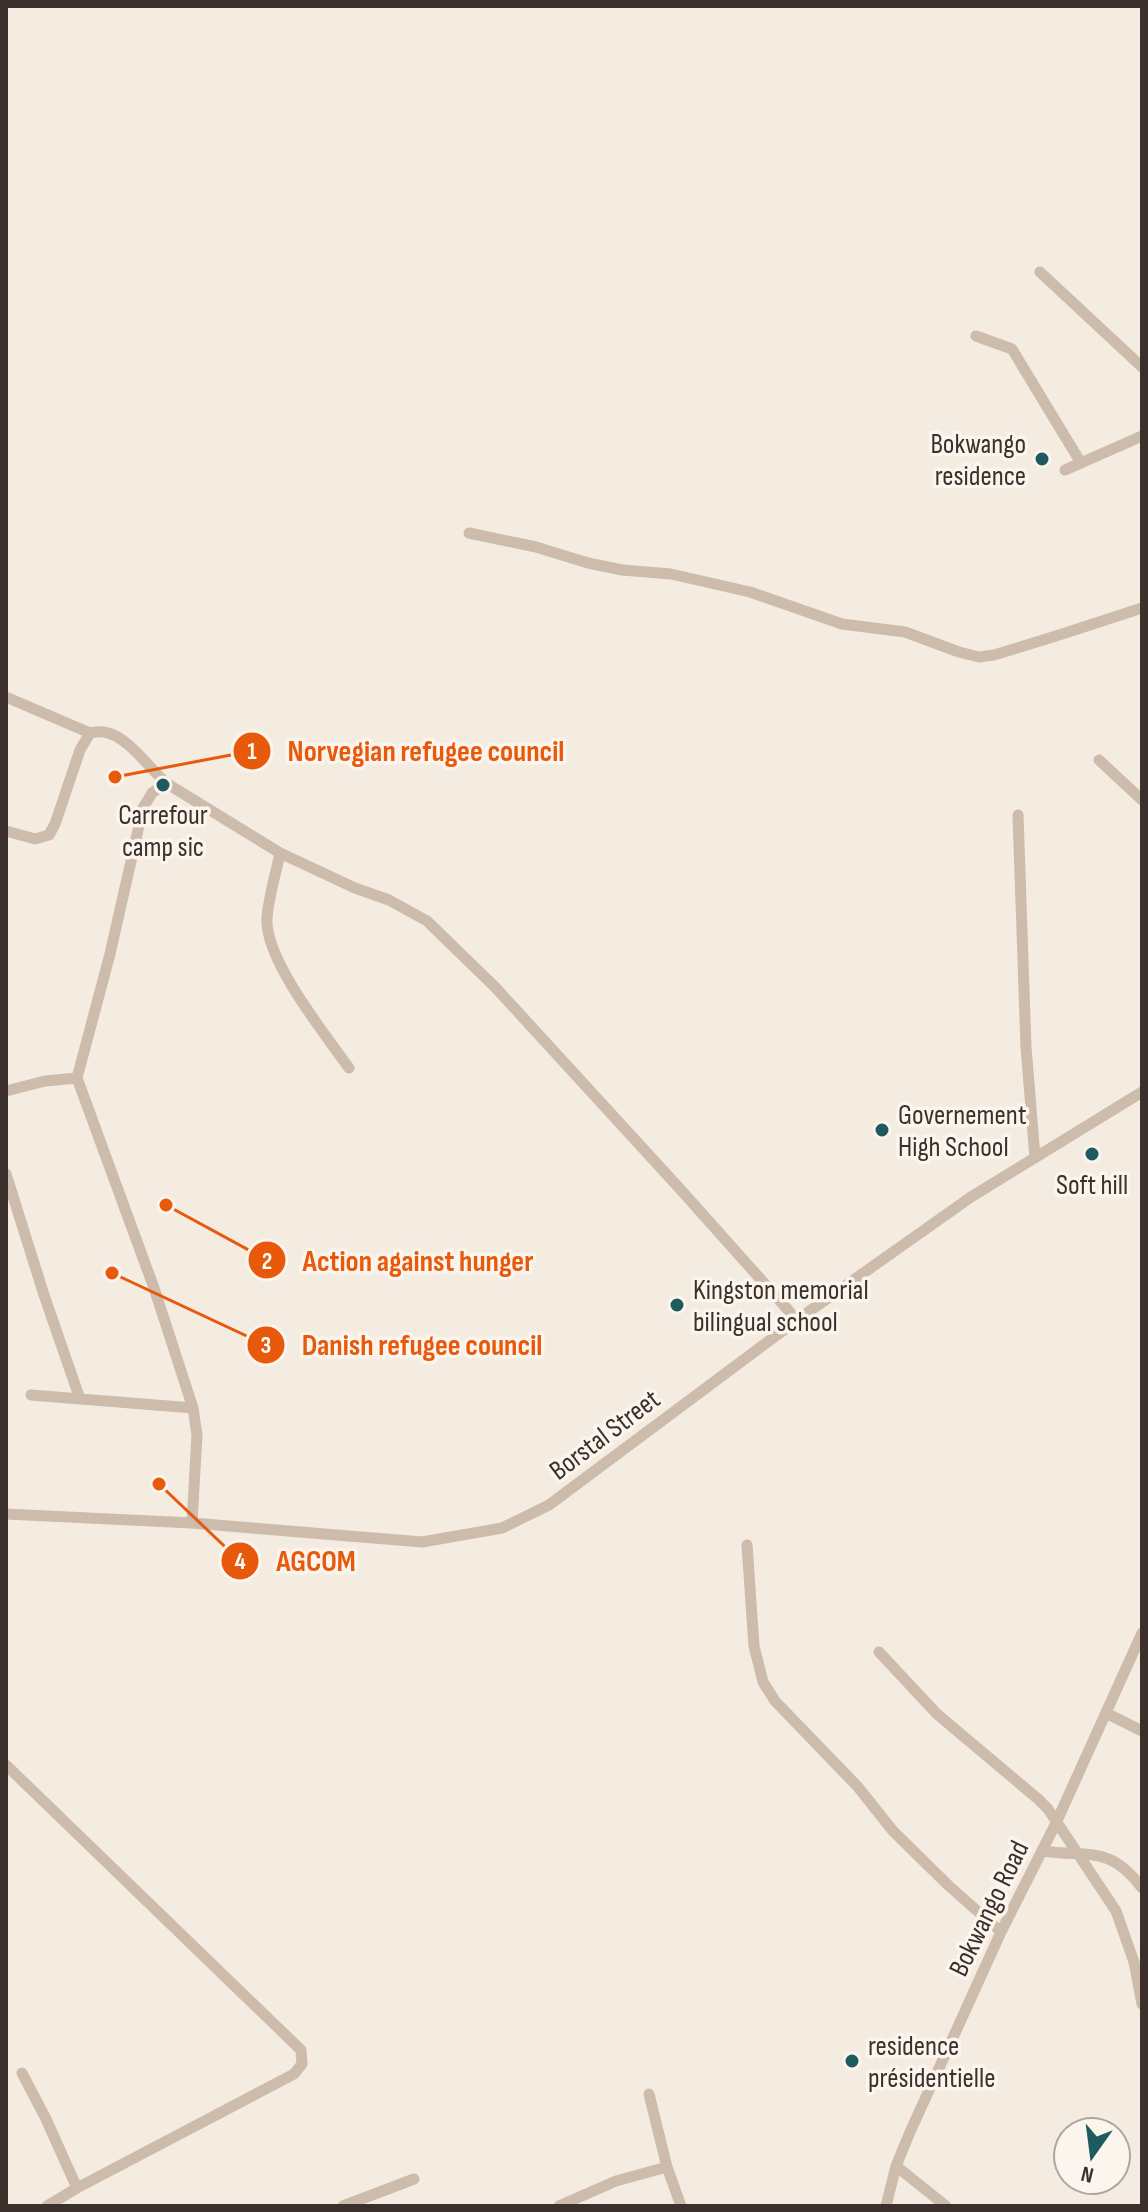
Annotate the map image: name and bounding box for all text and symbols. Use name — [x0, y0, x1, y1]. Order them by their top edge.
place label: Bokwango residence — [930, 428, 1026, 493]
marker: Bokwango residence — [1033, 450, 1051, 468]
callout: Norvegian refugee council — [232, 724, 581, 778]
text: Norvegian refugee council — [288, 734, 564, 770]
text: 1 — [247, 737, 257, 766]
marker: Carrefour camp sic — [154, 776, 172, 794]
place label: Carrefour camp sic — [118, 799, 208, 864]
place label: Governement High School — [898, 1099, 1027, 1164]
marker: Governement High School — [873, 1121, 891, 1139]
marker: Soft hill — [1083, 1145, 1101, 1163]
place label: Soft hill — [1056, 1169, 1128, 1202]
callout: Action against hunger — [247, 1233, 550, 1287]
text: Action against hunger — [302, 1244, 533, 1280]
text: 2 — [262, 1247, 272, 1276]
place label: Kingston memorial bilingual school — [693, 1274, 869, 1339]
marker: Kingston memorial bilingual school — [668, 1296, 686, 1314]
callout: Danish refugee council — [246, 1318, 558, 1372]
text: Danish refugee council — [302, 1328, 542, 1364]
text: 3 — [261, 1331, 271, 1360]
street label: Borstal Street — [543, 1383, 667, 1487]
callout: AGCOM — [220, 1534, 371, 1588]
text: AGCOM — [275, 1544, 356, 1580]
text: 4 — [234, 1547, 246, 1576]
street label: Bokwango Road — [942, 1835, 1036, 1982]
place label: residence présidentielle — [868, 2030, 996, 2095]
marker: residence présidentielle — [843, 2052, 861, 2070]
north arrow — [1052, 2116, 1132, 2196]
text: N — [1079, 2159, 1096, 2188]

